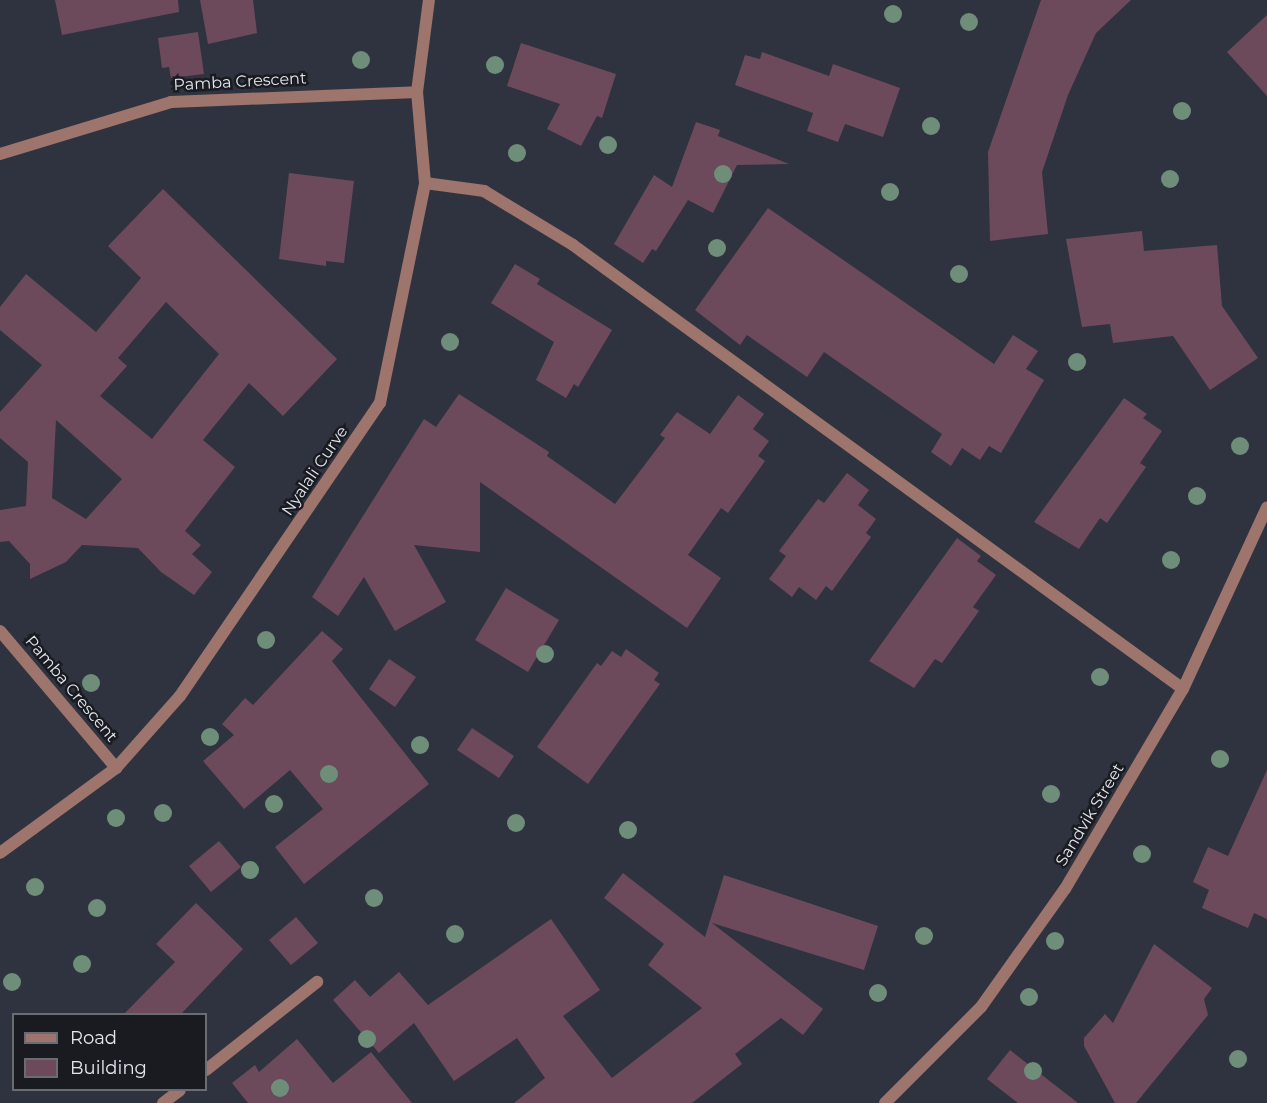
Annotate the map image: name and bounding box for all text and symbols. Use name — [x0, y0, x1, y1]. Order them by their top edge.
street label: Pamba Crescent — [173, 69, 307, 95]
street label: Nyalali Curve — [278, 423, 352, 519]
street label: Pamba Crescent — [21, 632, 121, 746]
street label: Sandvik Street — [1052, 760, 1128, 870]
legend — [12, 1013, 207, 1091]
text: Road — [70, 1027, 117, 1049]
text: Building — [70, 1057, 147, 1079]

